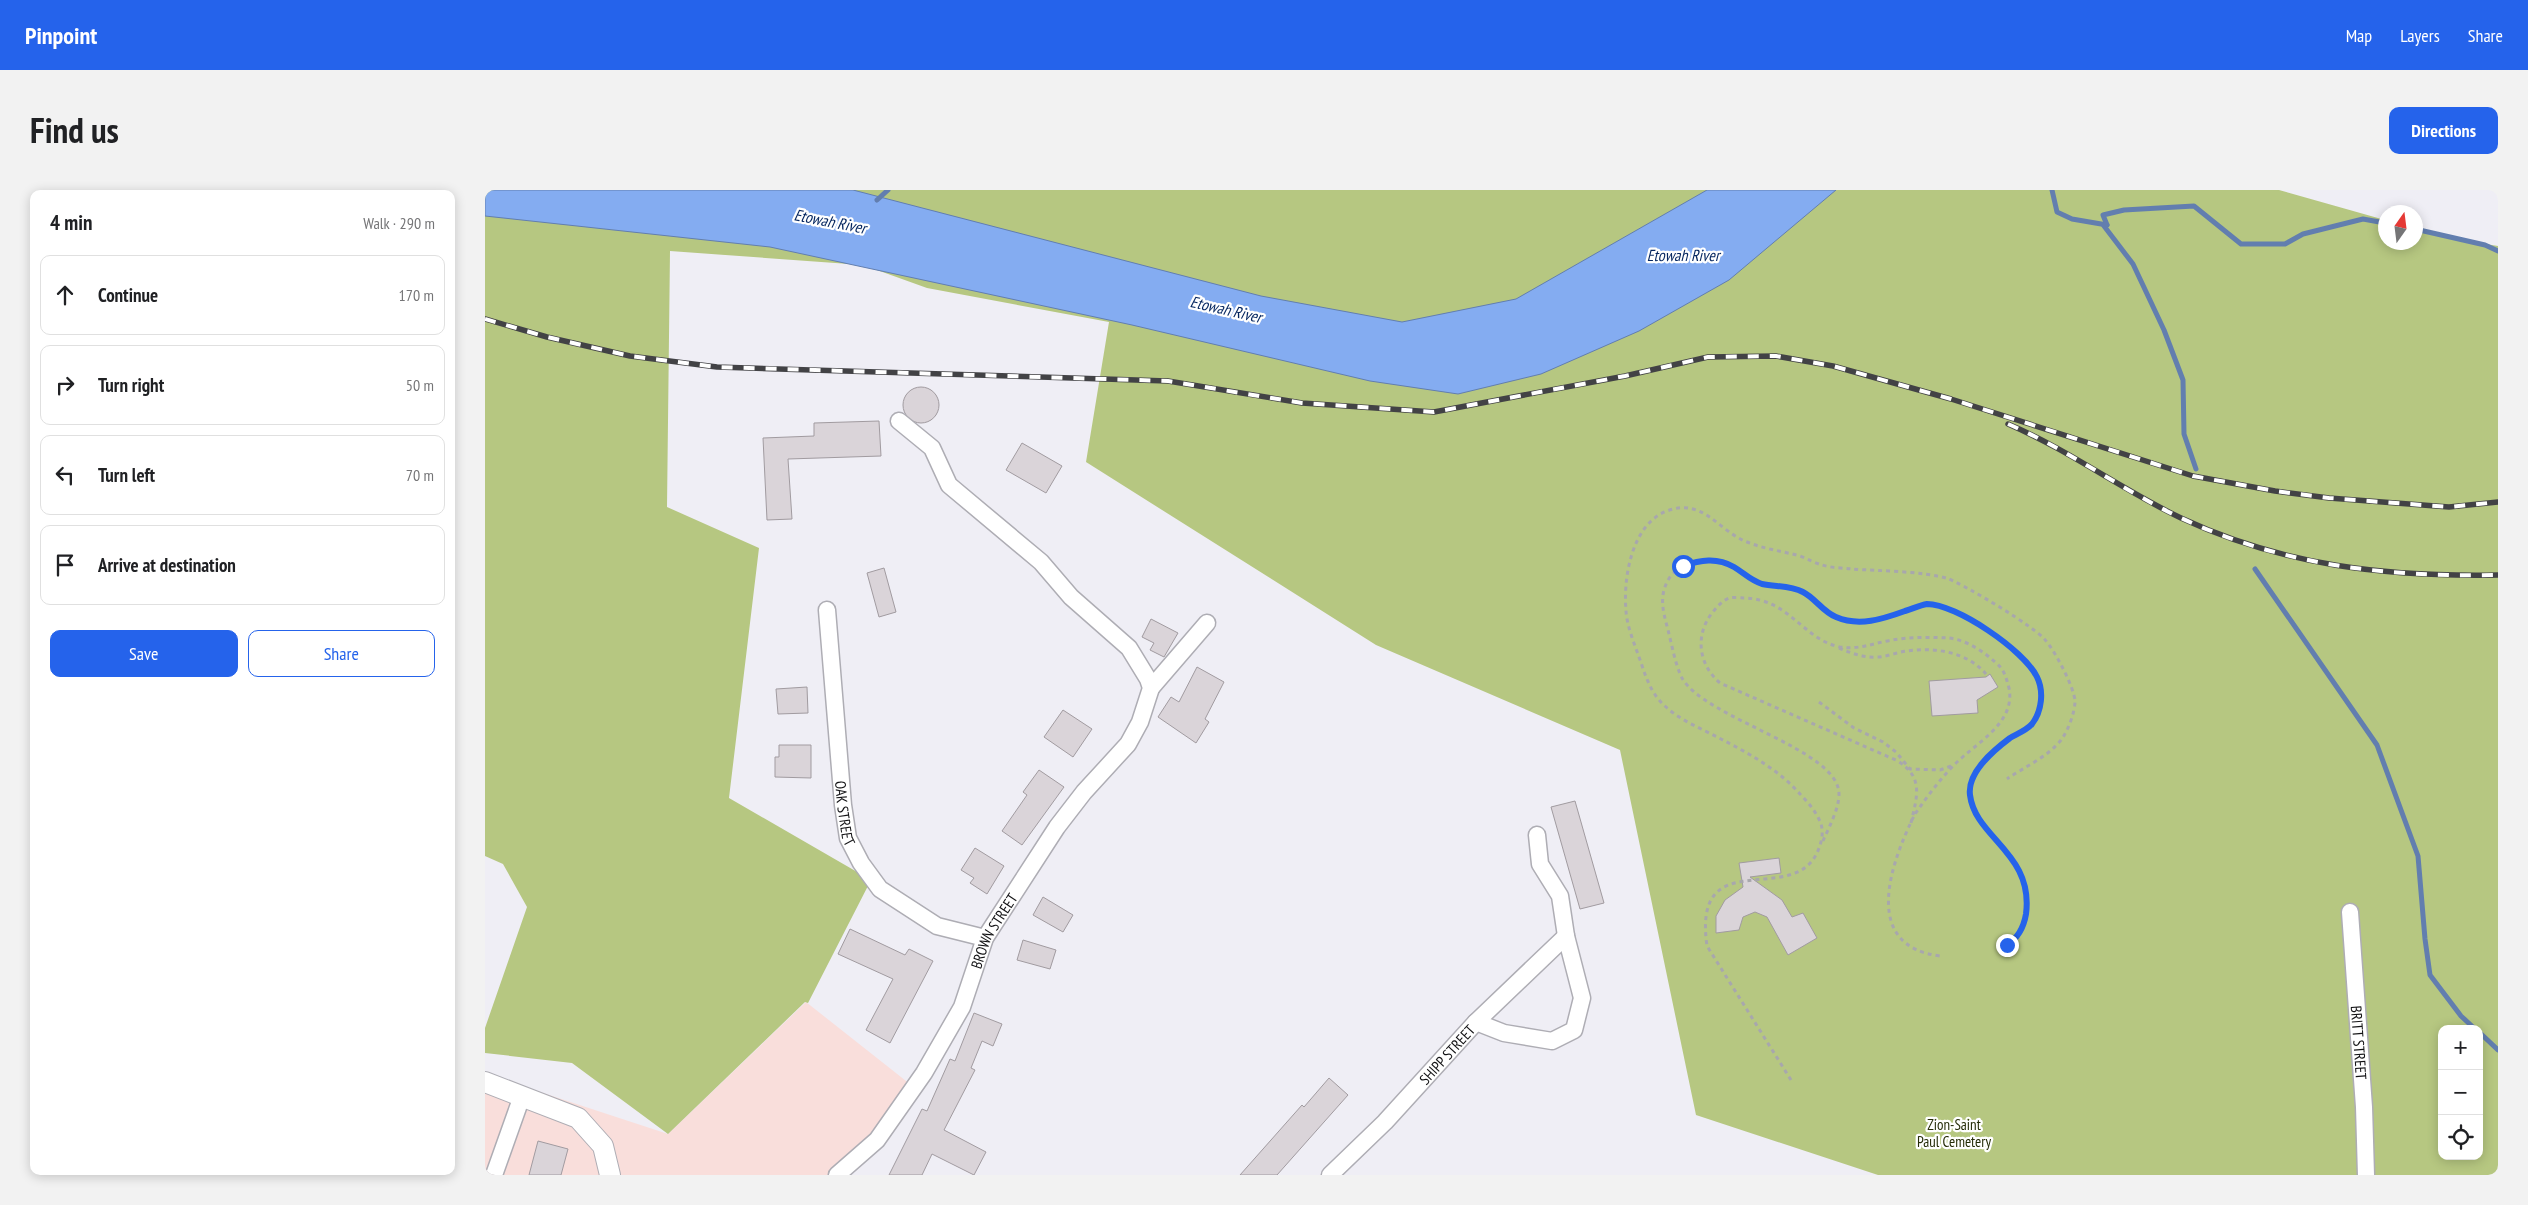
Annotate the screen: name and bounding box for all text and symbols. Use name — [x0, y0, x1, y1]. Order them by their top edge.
text: Pinpoint — [25, 20, 97, 51]
text: Map — [2346, 24, 2372, 47]
text: Layers — [2400, 24, 2440, 47]
text: Share — [2468, 24, 2503, 47]
text: Find us — [30, 107, 119, 153]
button: Directions — [2389, 107, 2498, 154]
water label: Etowah River — [792, 204, 870, 238]
north arrow — [2378, 205, 2423, 250]
text: 4 min — [50, 209, 92, 236]
text: Walk · 290 m — [363, 213, 435, 233]
water label: Etowah River — [1647, 245, 1722, 265]
icon: ahead — [51, 281, 79, 309]
text: Continue — [98, 283, 158, 307]
text: 170 m — [399, 285, 434, 305]
water label: Etowah River — [1188, 291, 1266, 327]
icon: right — [51, 371, 79, 399]
text: Turn right — [98, 373, 164, 397]
text: 50 m — [406, 375, 434, 395]
icon: left — [51, 461, 79, 489]
text: Turn left — [98, 463, 155, 487]
text: 70 m — [406, 465, 434, 485]
icon: arrive — [51, 551, 79, 579]
text: Arrive at destination — [98, 553, 236, 577]
route start — [1672, 555, 1695, 578]
button: Save — [50, 630, 238, 677]
button: Share — [248, 630, 435, 677]
street label: OAK STREET — [832, 780, 860, 849]
street label: BROWN STREET — [966, 889, 1021, 971]
route end — [1996, 934, 2019, 957]
street label: BRITT STREET — [2347, 1005, 2372, 1081]
street label: SHIPP STREET — [1415, 1020, 1479, 1088]
map controls — [2438, 1025, 2483, 1160]
button: + — [2438, 1025, 2483, 1070]
button: − — [2438, 1070, 2483, 1115]
park label: Zion-Saint Paul Cemetery — [1917, 1115, 1991, 1151]
button: locate — [2438, 1115, 2483, 1160]

